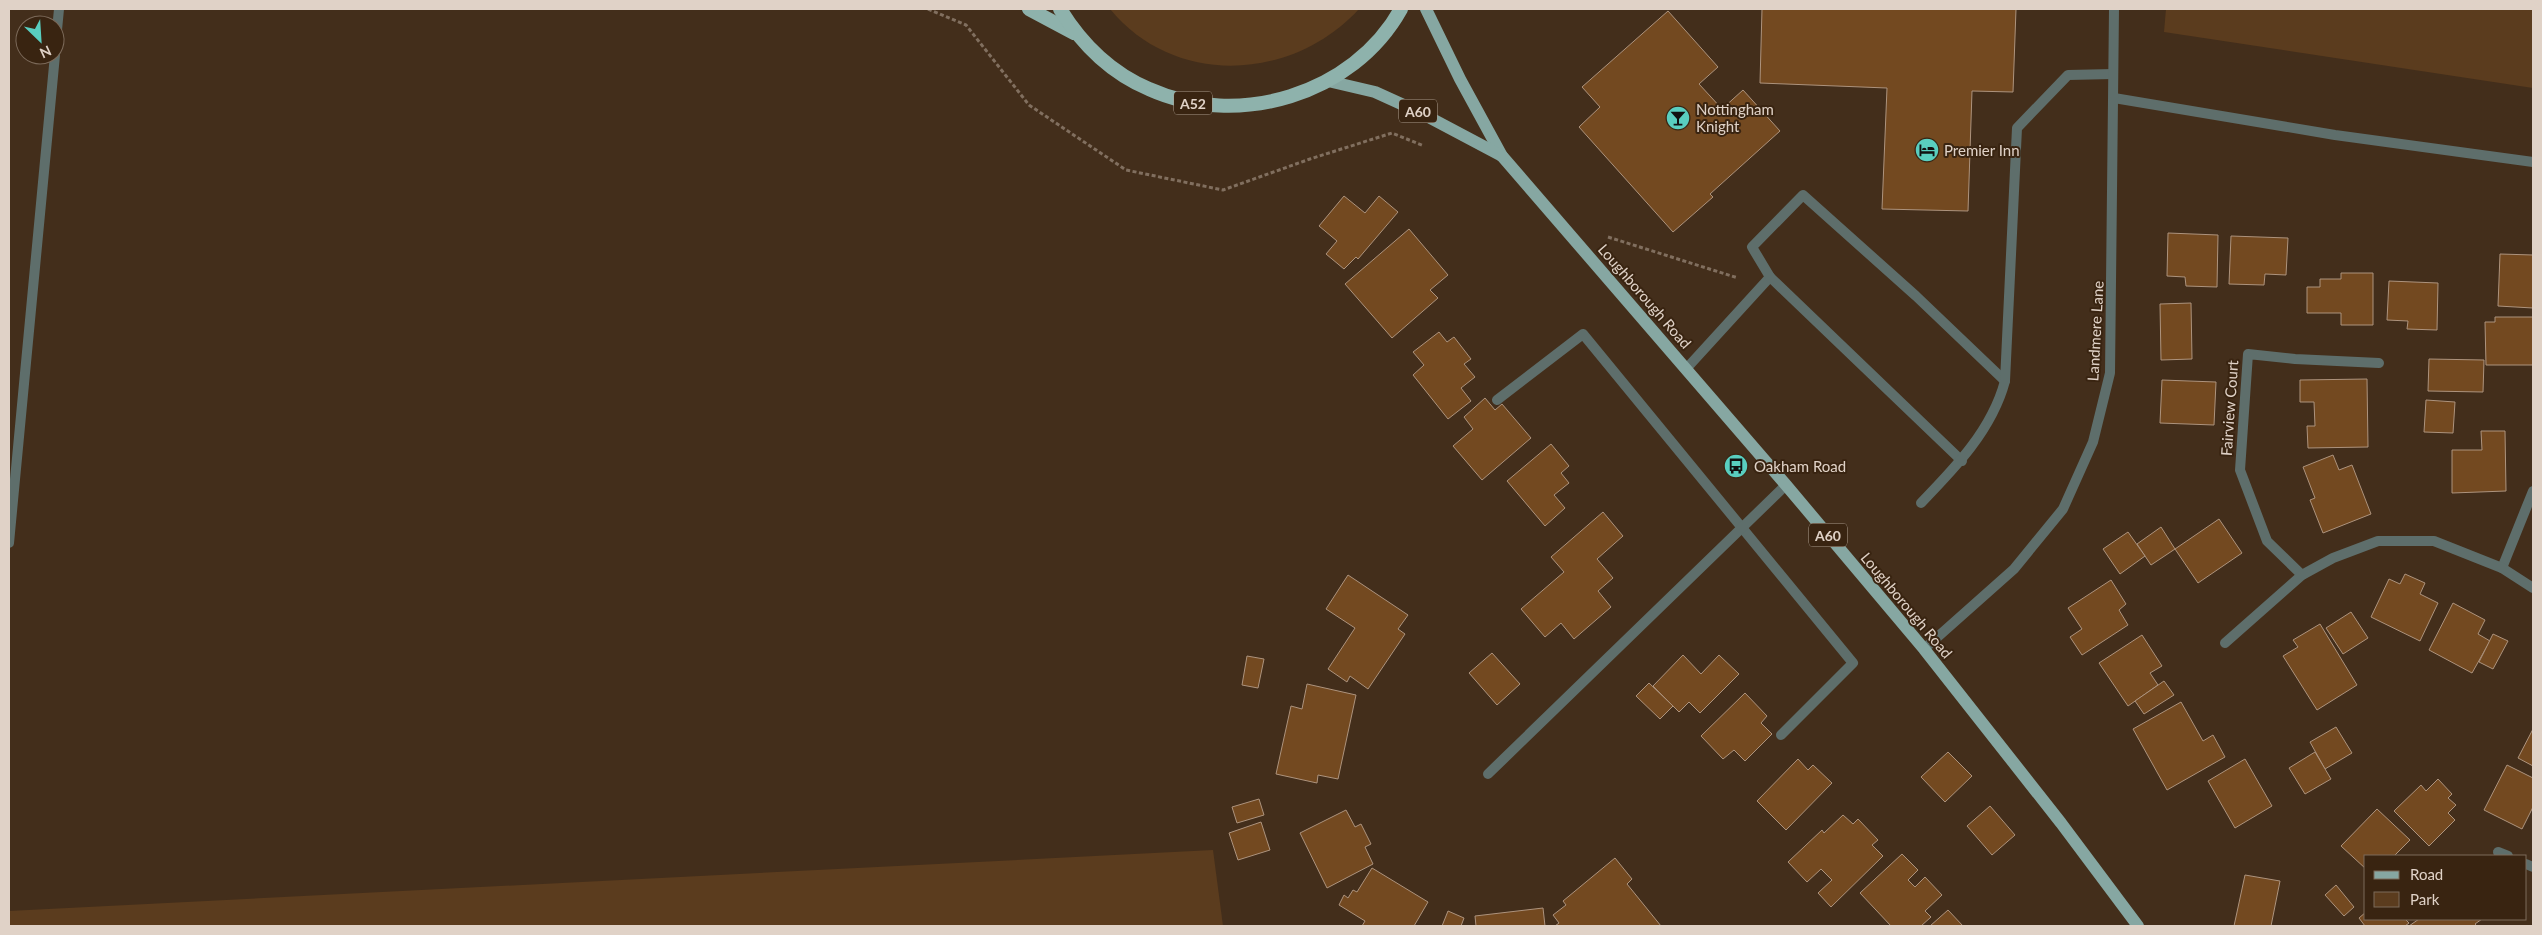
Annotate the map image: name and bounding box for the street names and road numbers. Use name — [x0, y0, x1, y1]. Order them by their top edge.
road number: A52 — [1174, 92, 1212, 115]
road number: A60 — [1399, 100, 1437, 122]
street label: Loughborough Road — [1595, 240, 1695, 352]
street label: Landmere Lane — [2083, 280, 2107, 382]
street label: Fairview Court — [2217, 359, 2241, 457]
road number: A60 — [1809, 524, 1847, 546]
street label: Loughborough Road — [1858, 549, 1956, 661]

